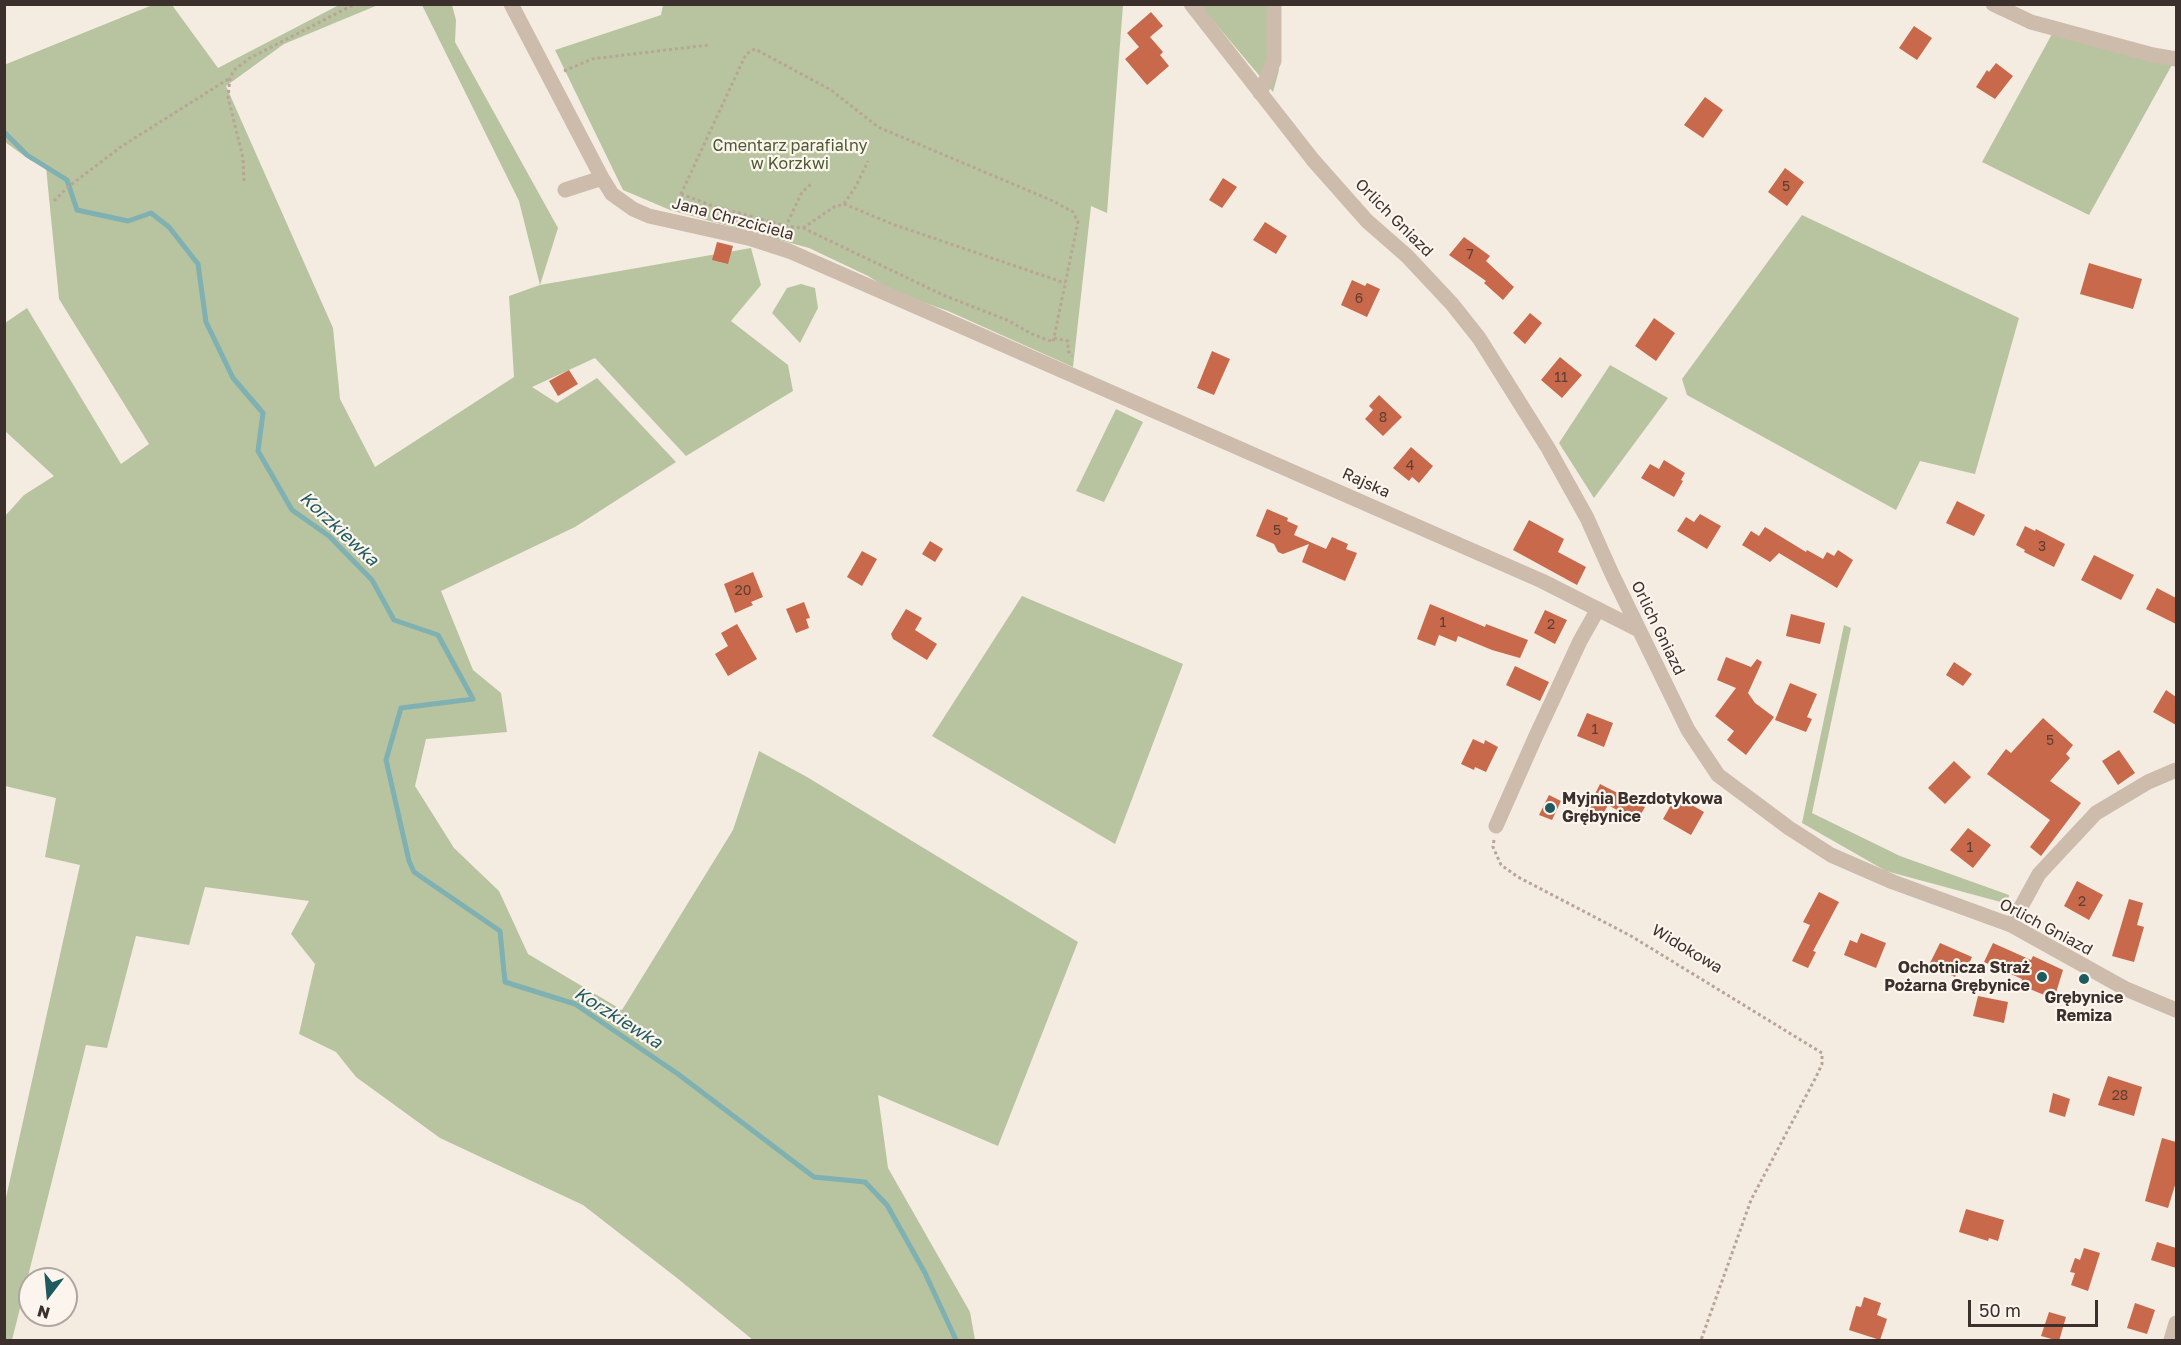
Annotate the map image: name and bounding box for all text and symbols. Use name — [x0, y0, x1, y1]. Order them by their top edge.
park label: Cmentarz parafialny w Korzkwi — [713, 136, 867, 174]
street label: Orlich Gniazd — [1351, 175, 1437, 261]
house number: 5 — [1782, 179, 1790, 195]
street label: Jana Chrzciciela — [670, 193, 796, 245]
house number: 7 — [1466, 247, 1474, 263]
house number: 6 — [1355, 291, 1363, 307]
house number: 11 — [1554, 370, 1568, 386]
house number: 8 — [1379, 410, 1387, 426]
house number: 4 — [1406, 458, 1414, 474]
street label: Rajska — [1339, 464, 1393, 502]
water label: Korzkiewka — [295, 487, 383, 571]
house number: 5 — [1273, 523, 1281, 539]
house number: 3 — [2038, 539, 2046, 555]
street label: Orlich Gniazd — [1627, 578, 1689, 678]
house number: 20 — [735, 583, 751, 599]
house number: 1 — [1440, 615, 1446, 631]
house number: 2 — [1547, 617, 1555, 633]
house number: 1 — [1592, 722, 1598, 738]
house number: 5 — [2046, 733, 2054, 749]
place label: Myjnia Bezdotykowa Grębynice — [1562, 789, 1722, 827]
marker: Myjnia Bezdotykowa Grębynice — [1543, 801, 1557, 815]
house number: 1 — [1967, 840, 1973, 856]
street label: Orlich Gniazd — [1996, 894, 2096, 960]
house number: 2 — [2078, 894, 2086, 910]
street label: Widokowa — [1648, 920, 1726, 978]
place label: Ochotnicza Straż Pożarna Grębynice — [1884, 958, 2030, 996]
marker: Ochotnicza Straż Pożarna Grębynice — [2035, 970, 2049, 984]
marker: Grębynice Remiza — [2077, 972, 2091, 986]
water label: Korzkiewka — [570, 983, 666, 1053]
place label: Grębynice Remiza — [2044, 988, 2124, 1026]
house number: 28 — [2112, 1088, 2128, 1104]
north arrow — [18, 1267, 78, 1327]
scale bar — [1971, 1288, 2102, 1326]
text: 50 m — [1979, 1299, 2021, 1321]
text: N — [35, 1301, 52, 1324]

